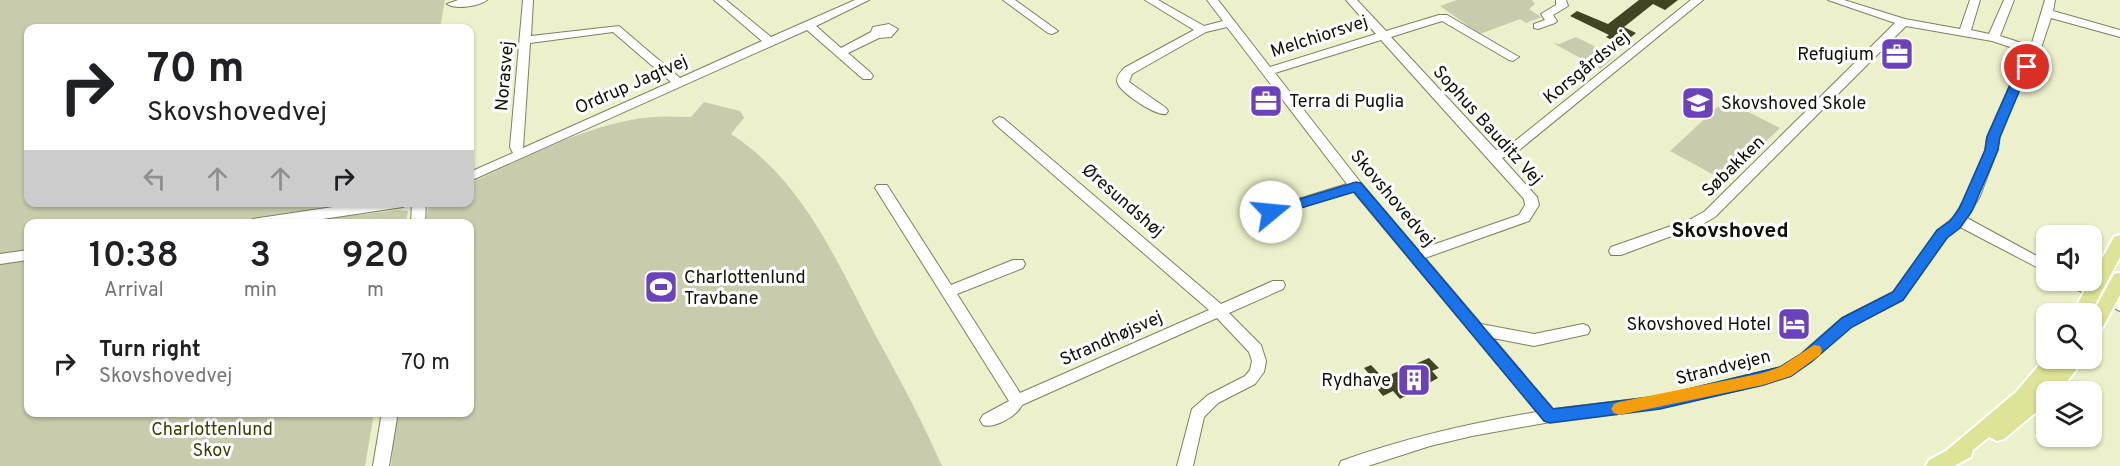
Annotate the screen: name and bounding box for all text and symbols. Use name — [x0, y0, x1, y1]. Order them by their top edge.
street label: Melchiorsvej — [1268, 11, 1371, 64]
street label: Korsgårdsvej — [1539, 26, 1635, 110]
office icon: Refugium — [1879, 36, 1915, 72]
street label: Norasvej — [491, 40, 520, 112]
pin — [2001, 41, 2052, 92]
text: 70 m — [147, 44, 245, 97]
place label: Refugium — [1797, 44, 1874, 67]
icon: right — [48, 48, 126, 126]
street label: Ordrup Jagtvej — [572, 50, 692, 120]
icon: arrive — [2010, 50, 2043, 83]
street label: Sophus Bauditz Vej — [1427, 61, 1547, 191]
office icon: Terra di Puglia — [1248, 83, 1284, 119]
school or university icon: Skovshoved Skole — [1680, 85, 1716, 121]
place label: Terra di Puglia — [1289, 91, 1404, 114]
place label: Skovshoved Skole — [1721, 93, 1866, 116]
text: Skovshovedvej — [147, 96, 327, 130]
street label: Søbakken — [1698, 131, 1770, 203]
street label: Skovshovedvej — [1344, 146, 1439, 252]
street label: Øresundshøj — [1076, 159, 1168, 243]
icon: left — [138, 162, 171, 195]
icon: ahead — [201, 162, 234, 195]
icon: ahead — [264, 162, 297, 195]
icon: right — [327, 162, 360, 195]
position arrow — [1239, 180, 1303, 244]
district label: Skovshoved — [1671, 218, 1789, 245]
map controls — [2036, 225, 2102, 447]
button: sound — [2036, 225, 2102, 291]
text: 10:38 — [89, 234, 179, 280]
text: 3 — [250, 234, 271, 280]
text: 920 — [342, 234, 409, 280]
place label: Charlottenlund Travbane — [684, 267, 806, 311]
sports icon: Charlottenlund Travbane — [643, 269, 679, 305]
text: Arrival — [104, 278, 164, 304]
text: min — [244, 278, 277, 304]
text: m — [367, 278, 384, 304]
button: search — [2036, 303, 2102, 369]
street label: Strandhøjsvej — [1057, 306, 1167, 372]
hotel icon: Skovshoved Hotel — [1776, 306, 1812, 342]
place label: Skovshoved Hotel — [1627, 314, 1771, 337]
text: Turn right — [99, 337, 201, 364]
street label: Strandvejen — [1674, 346, 1773, 391]
icon: right — [48, 347, 81, 380]
text: 70 m — [401, 350, 450, 377]
building icon: Rydhave — [1396, 362, 1432, 398]
text: Skovshovedvej — [99, 364, 232, 390]
place label: Rydhave — [1321, 370, 1391, 393]
button: layers — [2036, 381, 2102, 447]
park label: Charlottenlund Skov — [151, 419, 273, 463]

